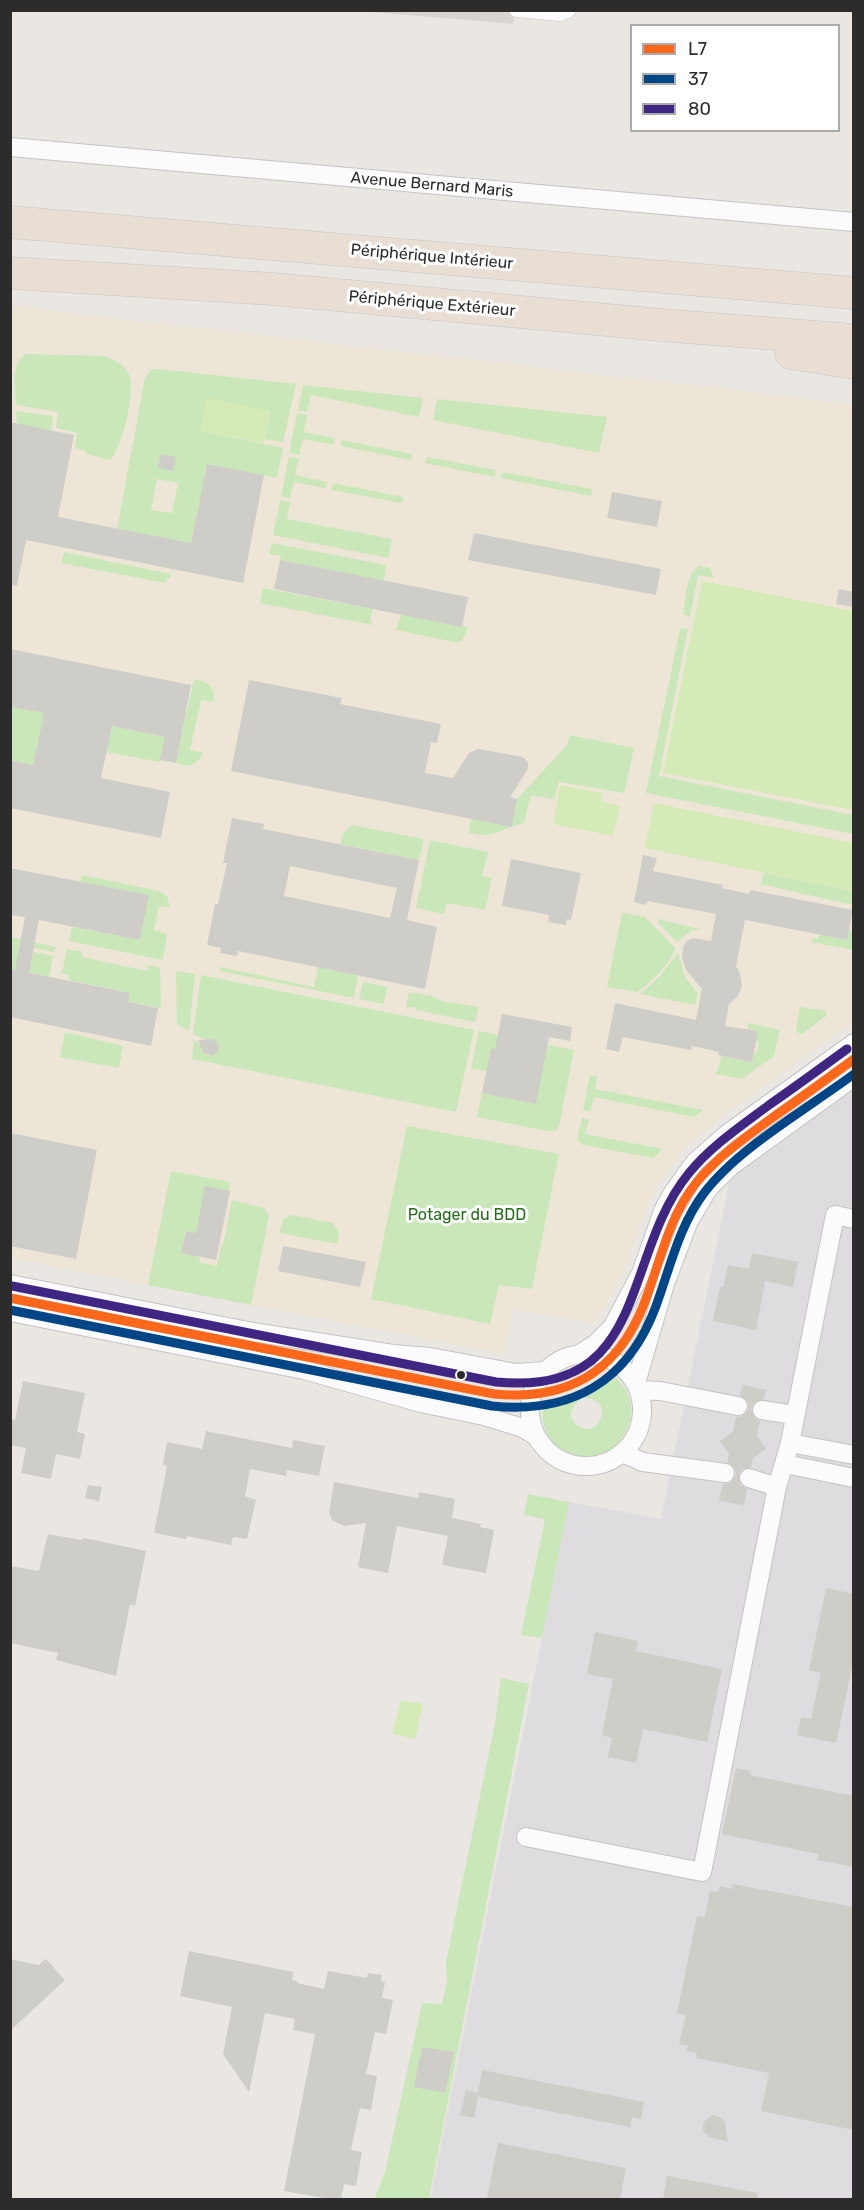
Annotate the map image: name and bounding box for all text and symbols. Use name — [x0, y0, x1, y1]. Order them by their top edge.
legend — [630, 24, 840, 132]
text: L7 — [688, 38, 707, 60]
text: 37 — [688, 68, 708, 90]
text: 80 — [688, 98, 711, 120]
street label: Avenue Bernard Maris — [350, 168, 514, 202]
street label: Périphérique Intérieur — [350, 240, 514, 274]
street label: Périphérique Extérieur — [348, 287, 516, 321]
park label: Potager du BDD — [408, 1205, 526, 1225]
unlabelled marker — [455, 1369, 467, 1381]

